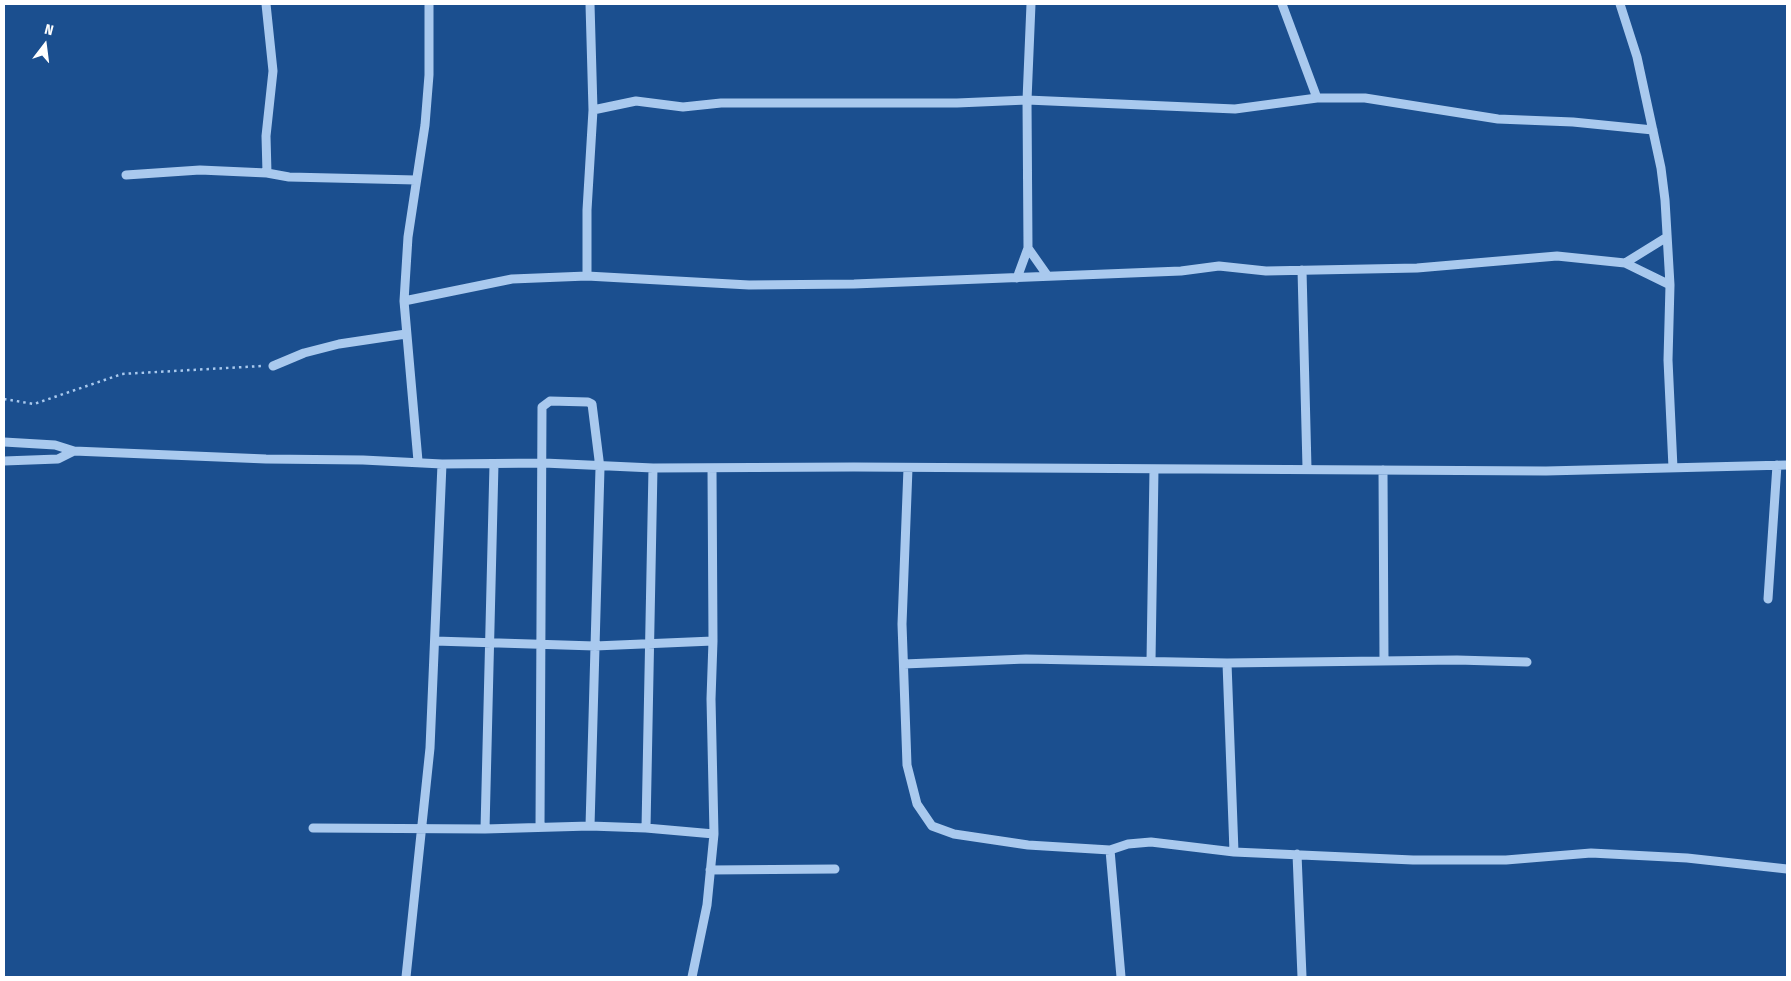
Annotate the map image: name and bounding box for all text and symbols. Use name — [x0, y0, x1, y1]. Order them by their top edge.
north arrow — [20, 20, 70, 70]
text: N — [43, 21, 55, 39]

